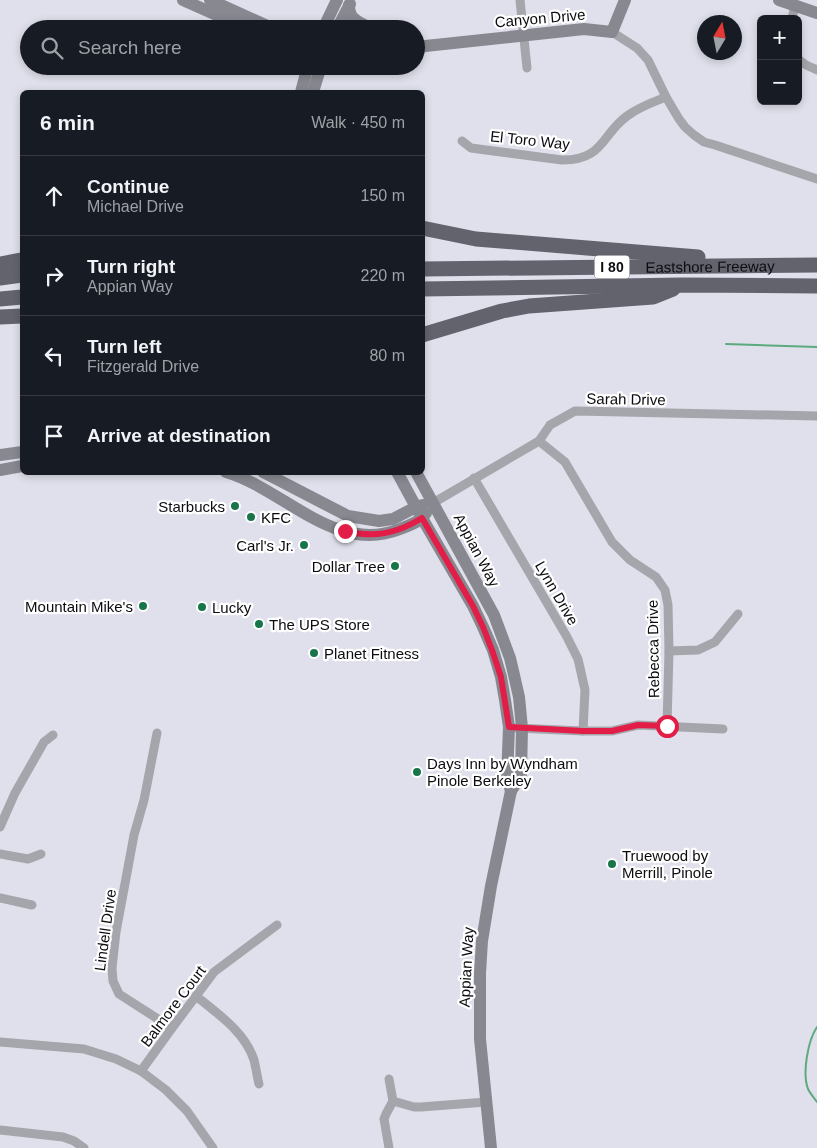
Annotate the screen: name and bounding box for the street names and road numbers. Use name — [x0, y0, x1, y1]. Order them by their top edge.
street label: Canyon Drive — [494, 6, 586, 30]
street label: El Toro Way — [489, 127, 571, 153]
road number: I 80 — [594, 256, 630, 278]
street label: Eastshore Freeway — [645, 257, 775, 275]
street label: Sarah Drive — [586, 390, 666, 408]
street label: Appian Way — [451, 511, 504, 590]
street label: Lynn Drive — [532, 558, 582, 628]
street label: Rebecca Drive — [644, 600, 662, 698]
street label: Lindell Drive — [91, 888, 119, 972]
street label: Appian Way — [455, 926, 477, 1008]
street label: Balmore Court — [137, 962, 209, 1050]

